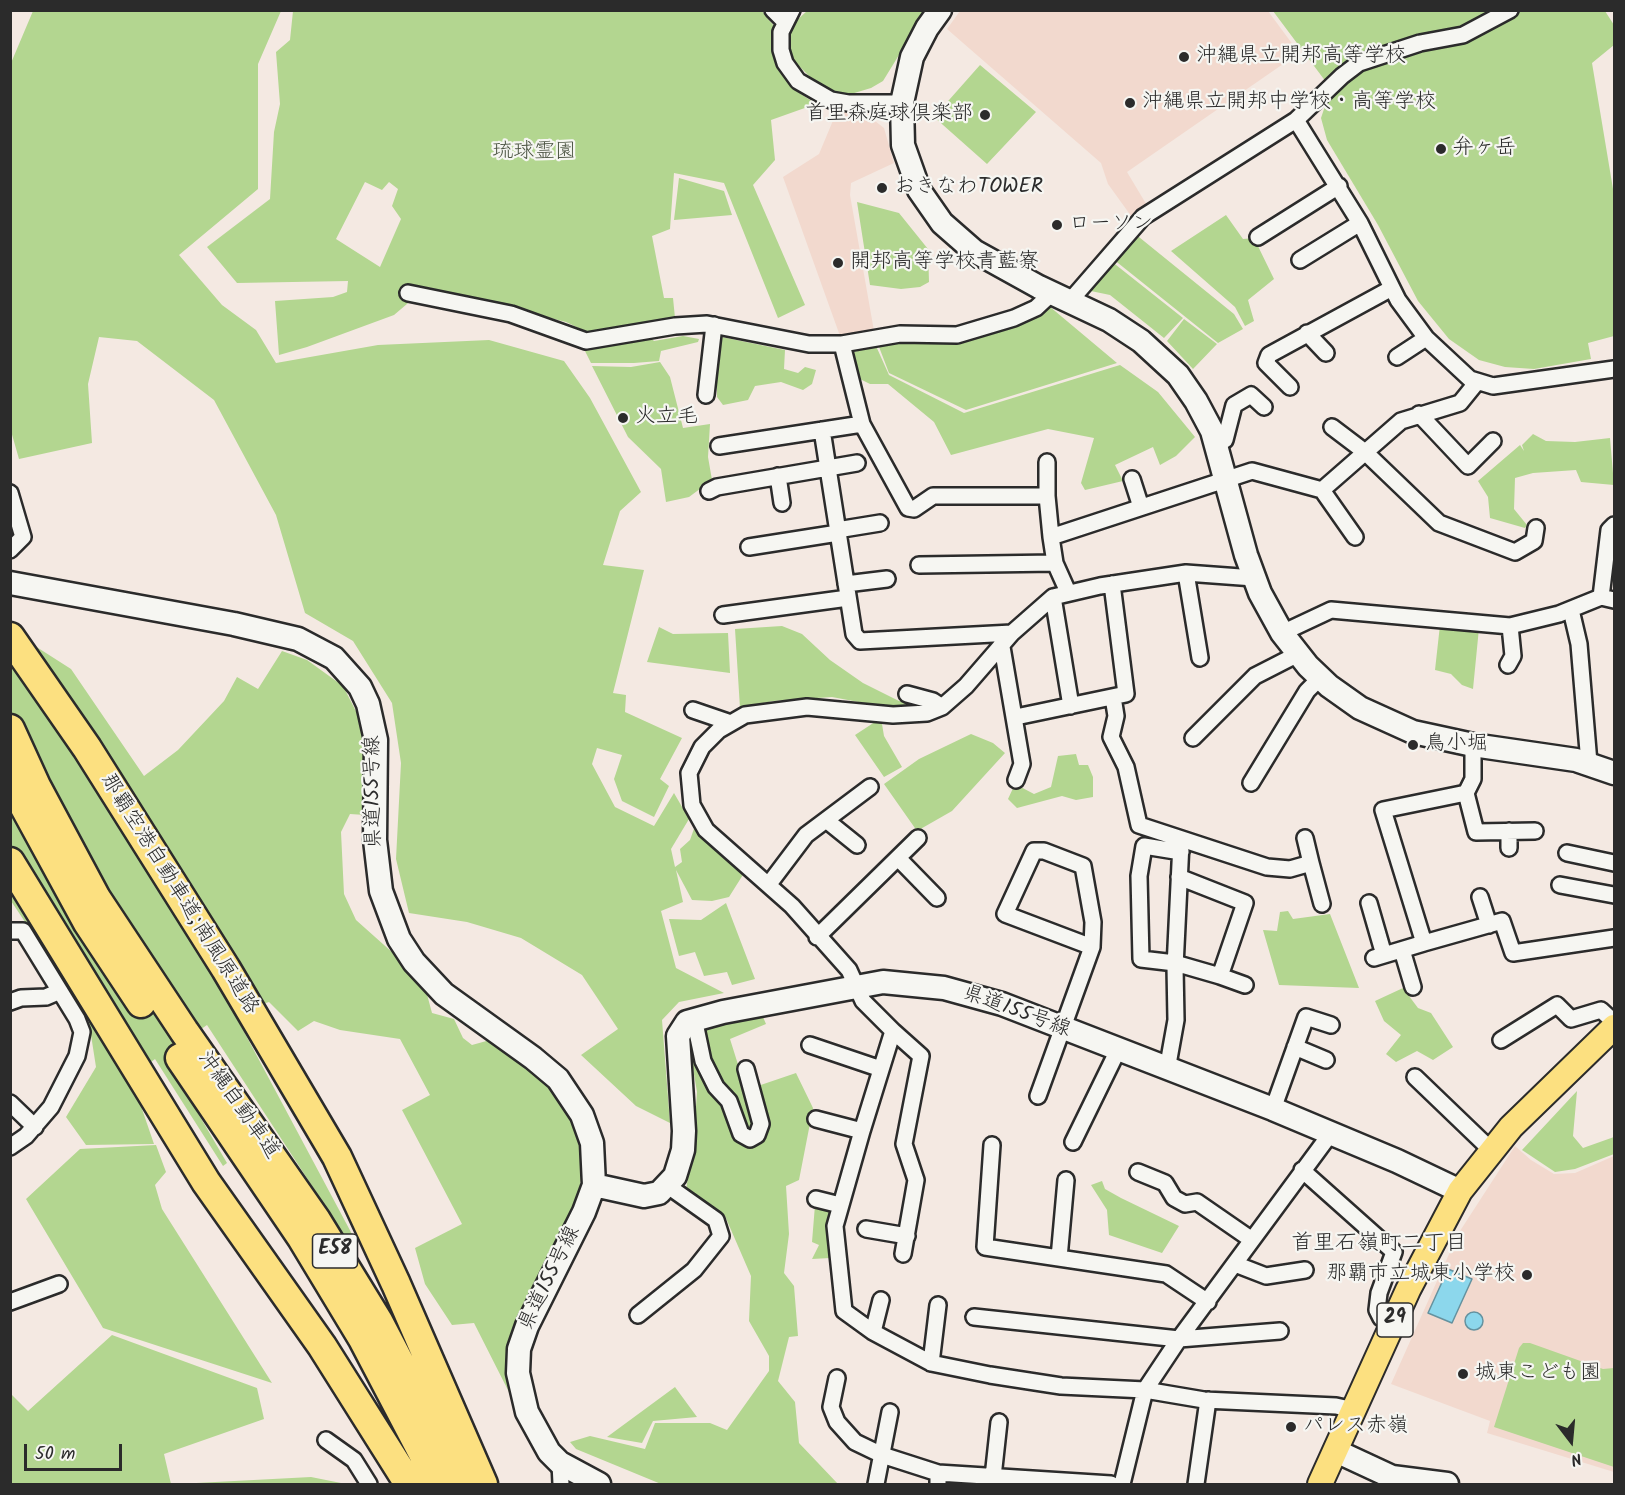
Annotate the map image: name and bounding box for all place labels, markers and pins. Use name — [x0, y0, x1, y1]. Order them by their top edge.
place label: 沖縄県立開邦高等学校 — [1196, 44, 1406, 70]
marker: 沖縄県立開邦高等学校 — [1177, 50, 1191, 64]
place label: 沖縄県立開邦中学校・高等学校 — [1142, 90, 1436, 116]
marker: 沖縄県立開邦中学校・高等学校 — [1123, 96, 1137, 110]
place label: 首里森庭球倶楽部 — [805, 102, 973, 128]
marker: 首里森庭球倶楽部 — [978, 108, 992, 122]
place label: 弁ヶ岳 — [1453, 136, 1516, 162]
marker: 弁ヶ岳 — [1434, 142, 1448, 156]
place label: おきなわTOWER — [894, 175, 1043, 201]
marker: おきなわTOWER — [875, 181, 889, 195]
place label: ローソン — [1069, 212, 1153, 238]
marker: ローソン — [1050, 218, 1064, 232]
place label: 開邦高等学校青藍寮 — [850, 250, 1039, 276]
marker: 開邦高等学校青藍寮 — [831, 256, 845, 270]
place label: 火立毛 — [635, 405, 698, 431]
marker: 火立毛 — [616, 411, 630, 425]
place label: 鳥小堀 — [1425, 732, 1488, 758]
marker: 鳥小堀 — [1406, 738, 1420, 752]
place label: 那覇市立城東小学校 — [1326, 1262, 1515, 1288]
marker: 那覇市立城東小学校 — [1520, 1268, 1534, 1282]
place label: 城東こども園 — [1475, 1361, 1601, 1387]
marker: 城東こども園 — [1456, 1367, 1470, 1381]
place label: パレス赤嶺 — [1303, 1414, 1408, 1440]
marker: パレス赤嶺 — [1284, 1420, 1298, 1434]

